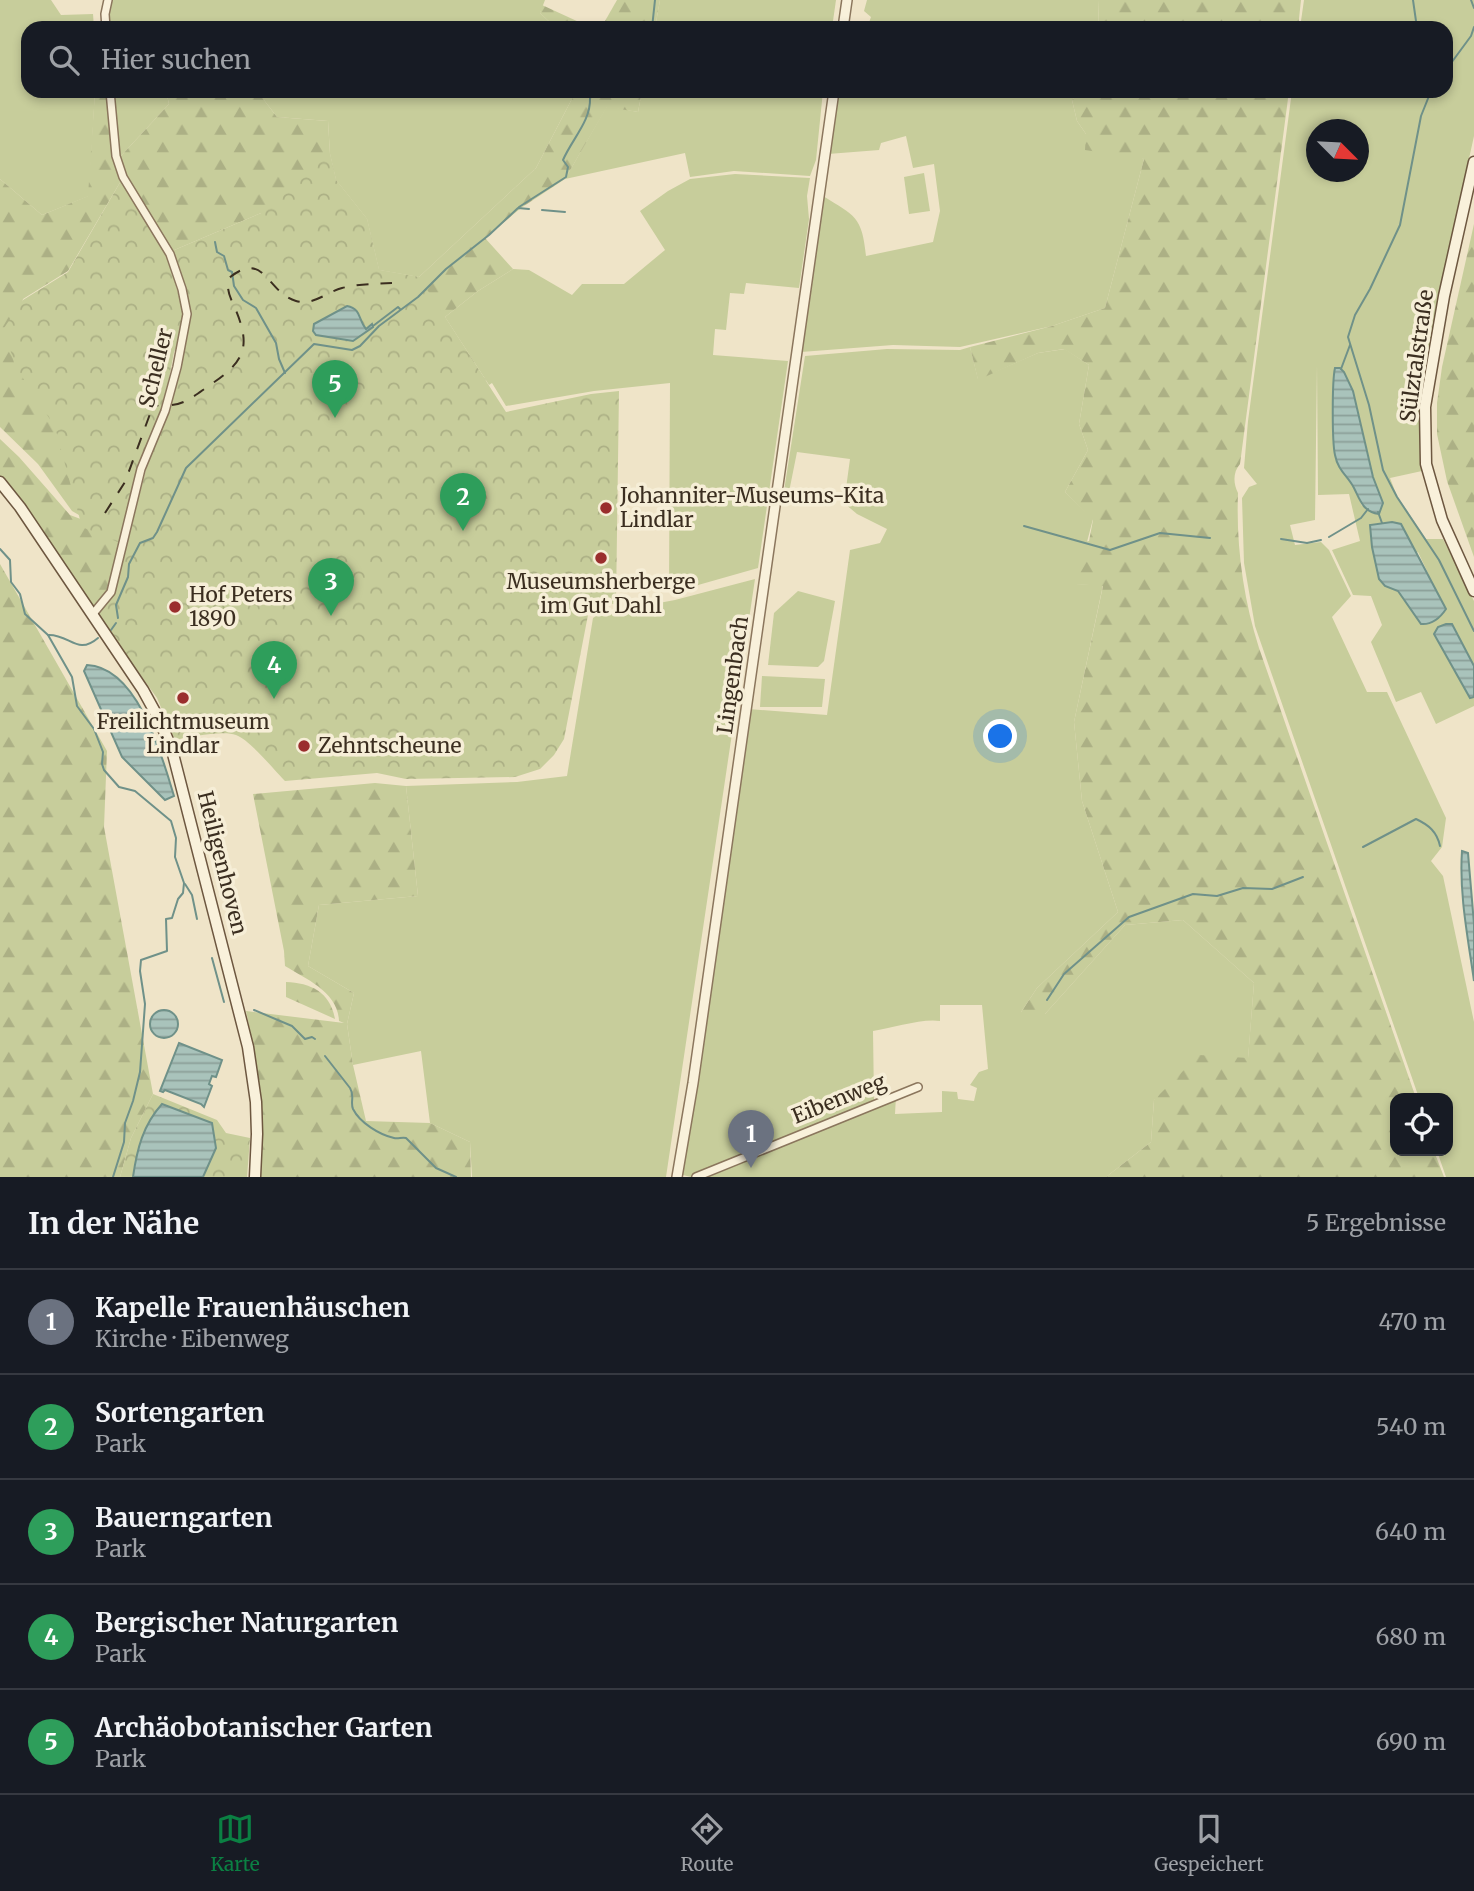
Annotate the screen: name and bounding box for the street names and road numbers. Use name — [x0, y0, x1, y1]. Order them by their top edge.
street label: Sülztalstraße — [1394, 288, 1439, 424]
street label: Scheller — [133, 325, 178, 411]
street label: Lingenbach — [711, 614, 754, 736]
street label: Heiligenhoven — [192, 788, 253, 938]
street label: Eibenweg — [788, 1067, 890, 1130]

